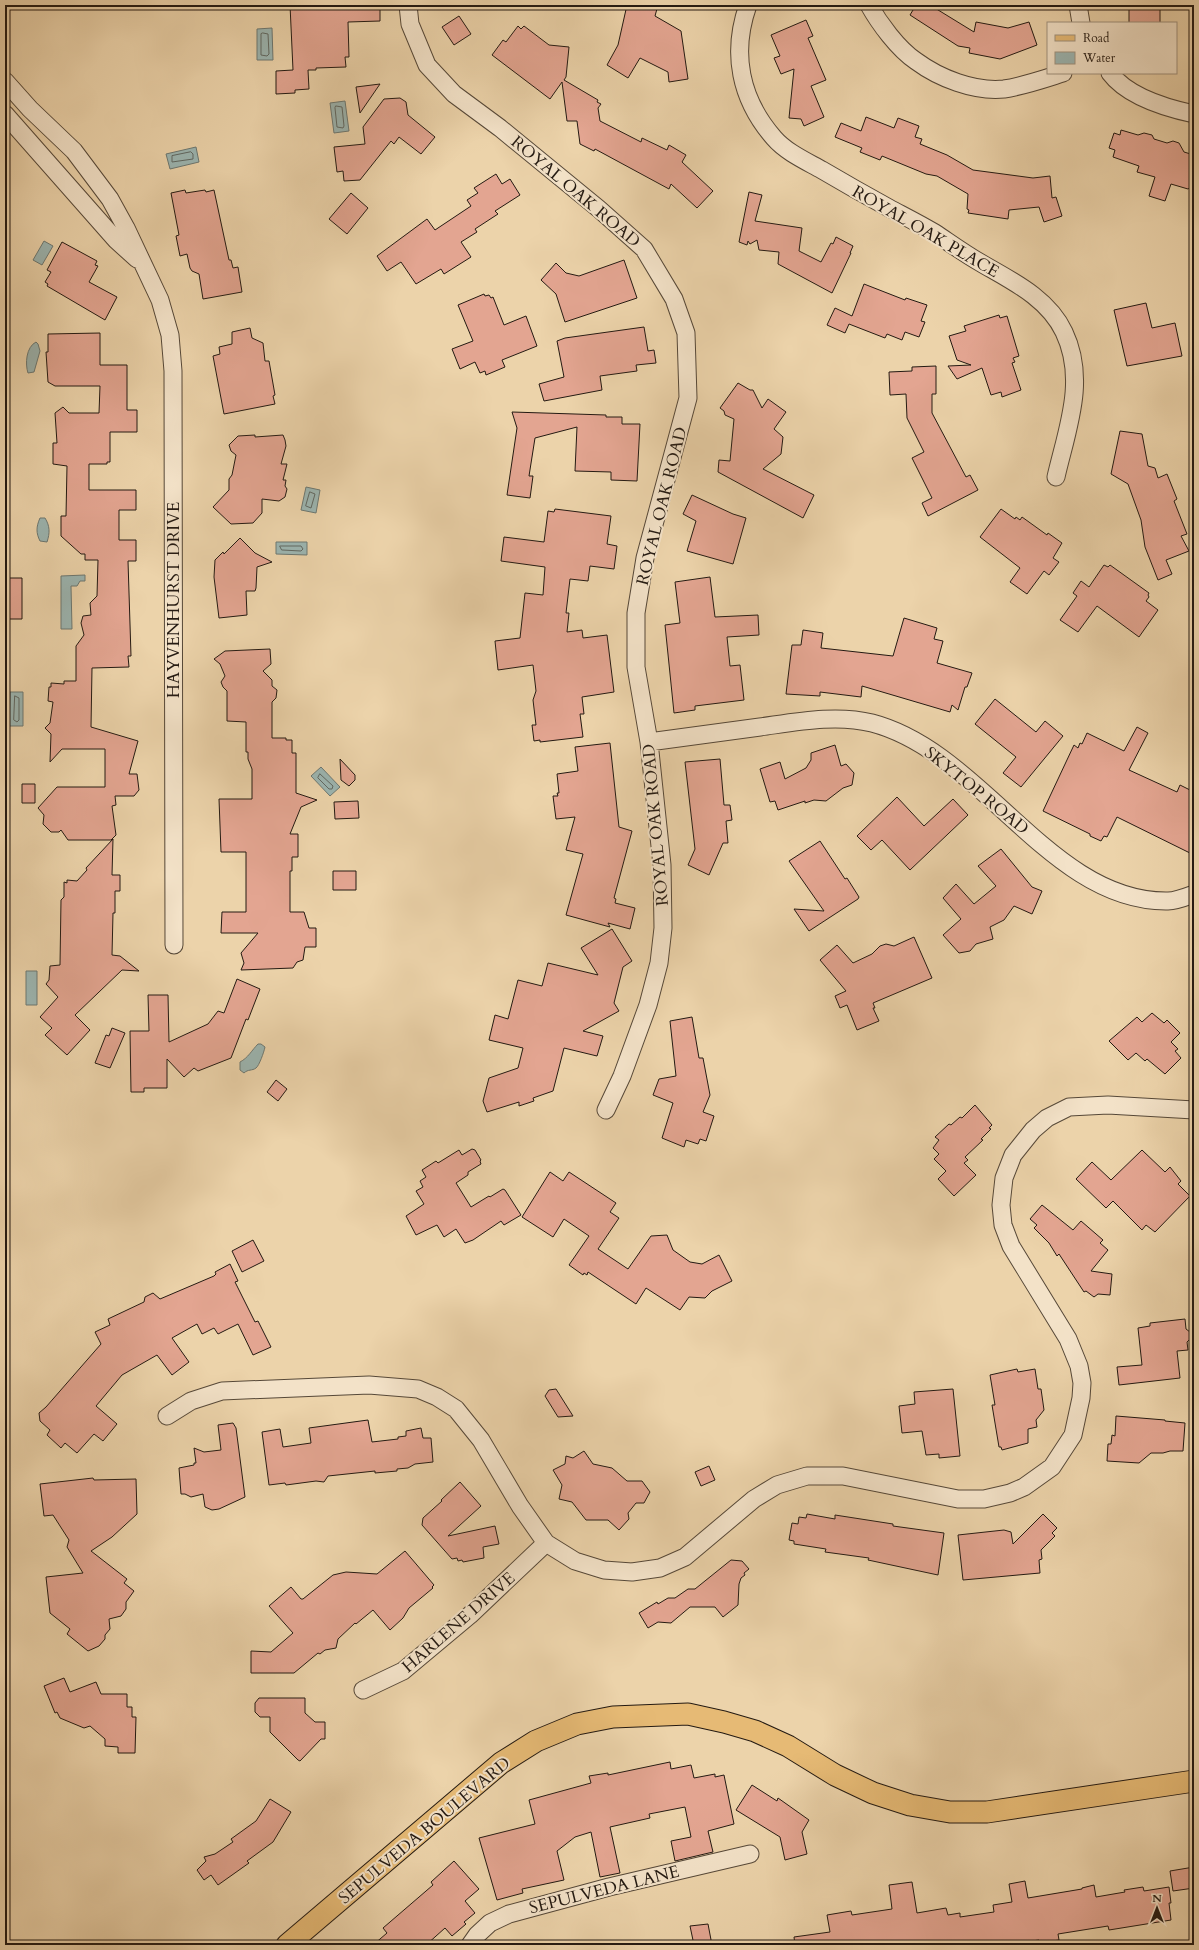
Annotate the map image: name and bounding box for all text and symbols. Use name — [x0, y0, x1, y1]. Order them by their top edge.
legend — [1047, 22, 1177, 74]
text: Road — [1083, 30, 1110, 46]
text: Water — [1082, 50, 1116, 66]
street label: ROYAL OAK ROAD — [506, 130, 645, 253]
street label: ROYAL OAK PLACE — [848, 180, 1003, 283]
street label: ROYAL OAK ROAD — [631, 424, 692, 588]
street label: HAYVENHURST DRIVE — [162, 502, 185, 698]
street label: SKYTOP ROAD — [920, 741, 1034, 840]
street label: ROYAL OAK ROAD — [637, 743, 674, 907]
street label: HARLENE DRIVE — [397, 1567, 520, 1678]
street label: SEPULVEDA BOULEVARD — [334, 1751, 515, 1909]
street label: SEPULVEDA LANE — [527, 1860, 682, 1919]
north arrow — [1137, 1888, 1177, 1928]
text: N — [1152, 1891, 1162, 1906]

